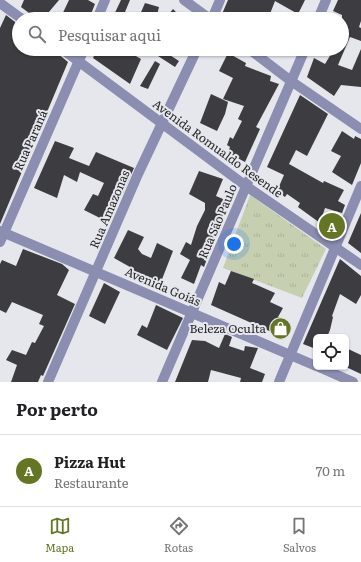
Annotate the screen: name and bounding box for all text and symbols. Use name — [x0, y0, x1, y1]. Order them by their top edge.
search box — [12, 12, 349, 56]
icon: search — [26, 23, 48, 45]
text: Pesquisar aqui — [58, 23, 161, 46]
street label: Avenida Romualdo Resende — [149, 94, 287, 202]
street label: Rua Paraná — [9, 106, 52, 173]
street label: Rua Amazonas — [84, 166, 134, 251]
street label: Rua São Paulo — [193, 181, 241, 261]
pin: A — [319, 211, 345, 241]
your location — [224, 234, 244, 254]
street label: Avenida Goiás — [122, 262, 204, 310]
shop icon: Beleza Oculta — [268, 315, 294, 341]
place label: Beleza Oculta — [189, 319, 267, 337]
map controls — [313, 334, 349, 370]
button: locate — [313, 334, 349, 370]
text: Por perto — [16, 396, 98, 421]
text: Pizza Hut — [54, 450, 126, 473]
text: A — [24, 461, 34, 480]
text: 70 m — [316, 461, 345, 480]
text: Restaurante — [54, 473, 129, 492]
tab: Mapa — [45, 515, 74, 555]
tab: Rotas — [164, 515, 193, 555]
tab: Salvos — [283, 515, 316, 555]

